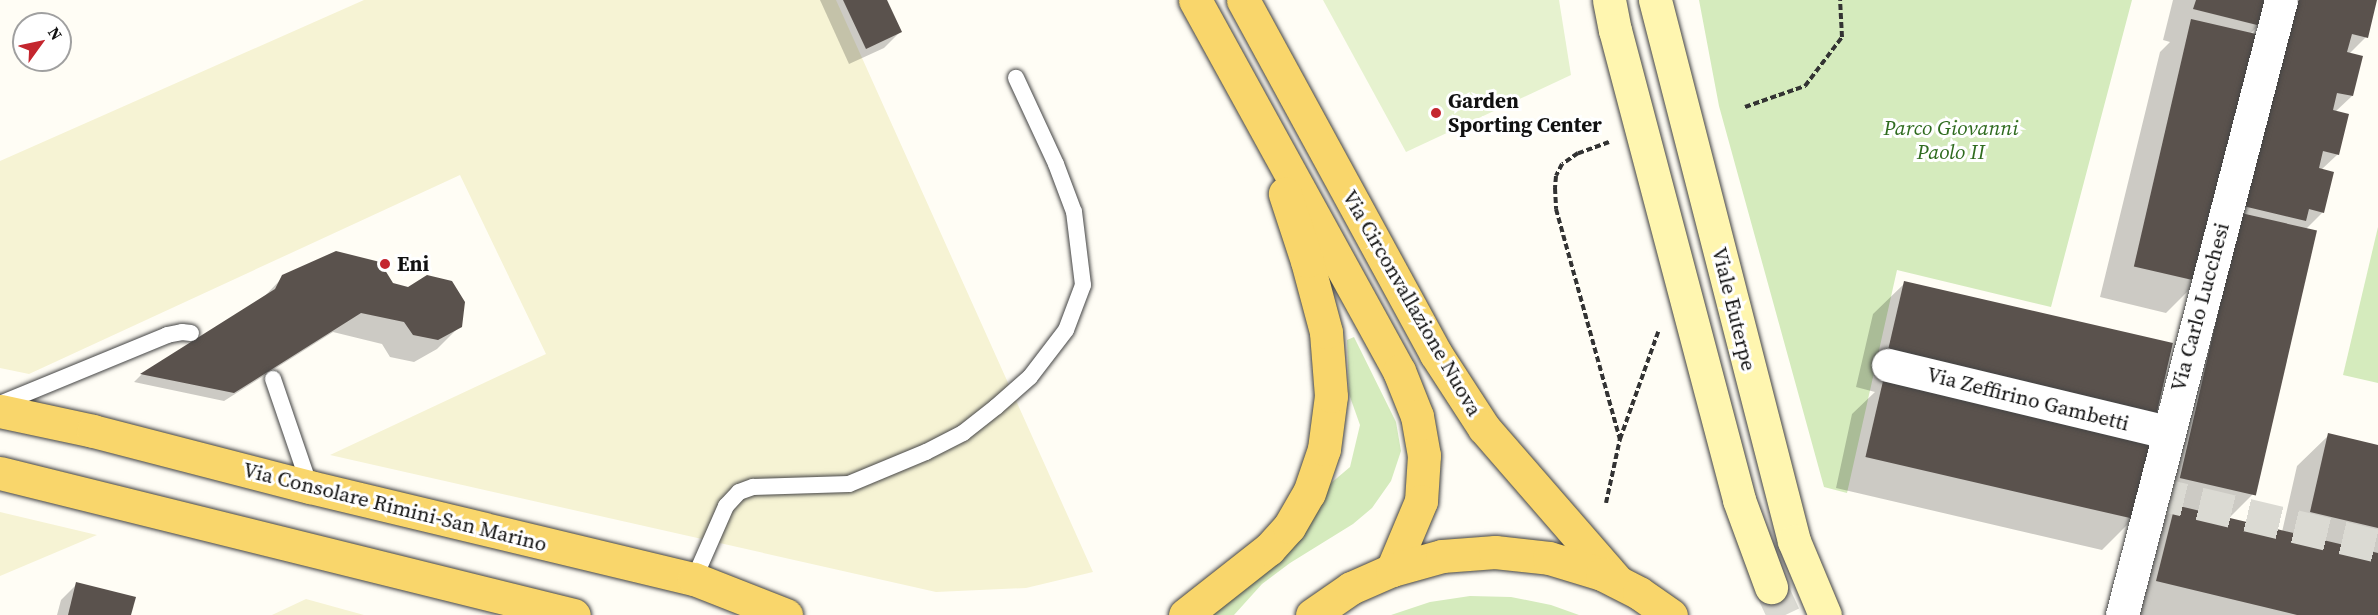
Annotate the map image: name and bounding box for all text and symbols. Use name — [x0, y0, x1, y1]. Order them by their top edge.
north arrow — [12, 12, 72, 72]
text: N — [43, 22, 68, 44]
place label: Garden Sporting Center — [1448, 88, 1602, 138]
marker: Garden Sporting Center — [1429, 106, 1443, 120]
park label: Parco Giovanni Paolo II — [1883, 115, 2019, 165]
street label: Via Circonvallazione Nuova — [1337, 186, 1487, 420]
street label: Via Carlo Lucchesi — [2165, 220, 2235, 394]
street label: Viale Euterpe — [1706, 245, 1762, 373]
place label: Eni — [397, 251, 429, 277]
marker: Eni — [378, 257, 392, 271]
street label: Via Zeffirino Gambetti — [1924, 362, 2132, 436]
street label: Via Consolare Rimini-San Marino — [240, 457, 550, 557]

